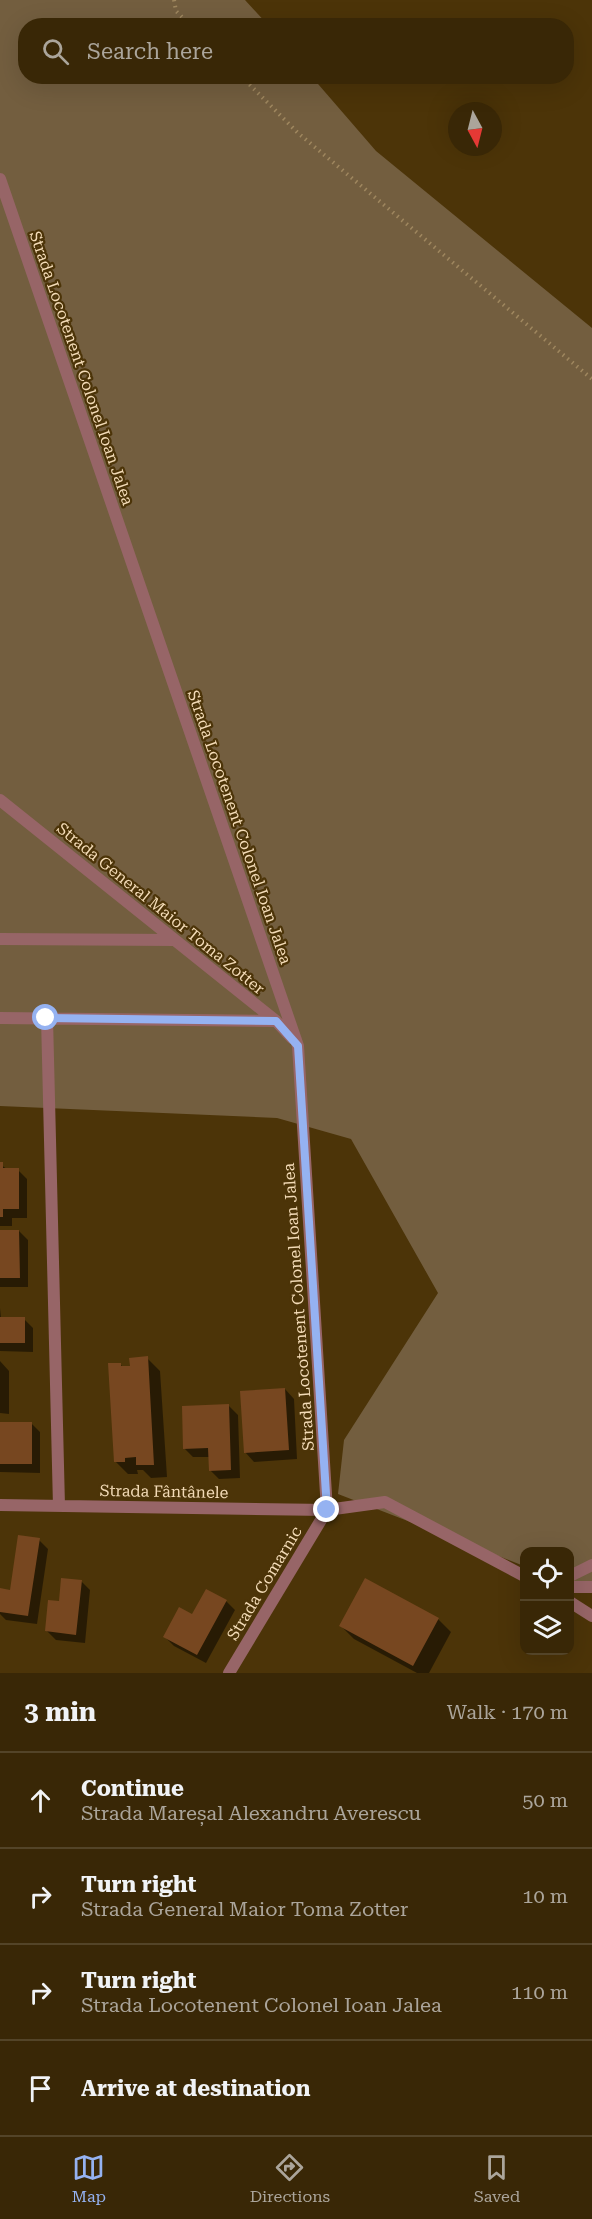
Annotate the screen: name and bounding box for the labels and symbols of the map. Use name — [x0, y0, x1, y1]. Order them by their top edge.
north arrow — [448, 102, 502, 156]
street label: Strada Locotenent Colonel Ioan Jalea — [26, 229, 138, 508]
street label: Strada Locotenent Colonel Ioan Jalea — [184, 688, 296, 967]
street label: Strada General Maior Toma Zotter — [53, 819, 269, 998]
route start — [32, 1004, 58, 1030]
street label: Strada Locotenent Colonel Ioan Jalea — [279, 1162, 318, 1452]
street label: Strada Fântânele — [99, 1481, 229, 1502]
route end — [313, 1496, 339, 1522]
street label: Strada Comarnic — [223, 1523, 306, 1644]

